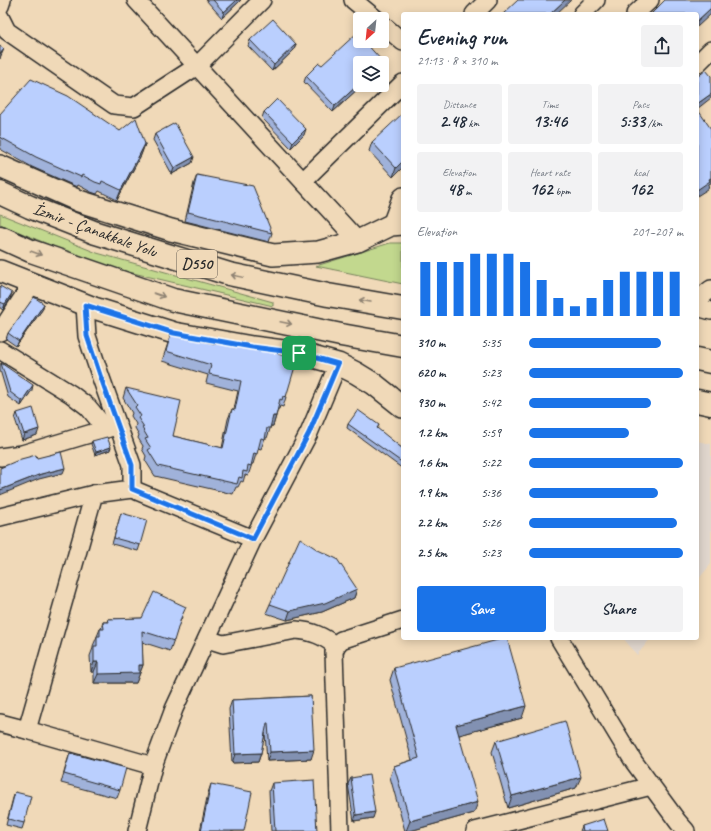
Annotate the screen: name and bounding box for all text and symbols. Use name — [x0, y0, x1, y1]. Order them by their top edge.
north arrow — [353, 12, 389, 48]
map controls — [353, 12, 389, 92]
text: Evening run — [417, 24, 507, 52]
button: share — [641, 25, 683, 67]
text: 21:13 · 8 × 310 m — [417, 53, 498, 69]
button: layers — [353, 56, 389, 92]
text: Distance — [443, 97, 476, 111]
text: Time — [542, 97, 558, 111]
text: Pace — [632, 97, 649, 111]
text: 2.48 — [439, 111, 466, 132]
text: 13:46 — [533, 111, 567, 132]
text: 5:33 — [619, 111, 645, 132]
text: km — [466, 116, 479, 130]
text: /km — [645, 116, 662, 130]
text: Elevation — [442, 165, 476, 179]
text: Heart rate — [530, 165, 570, 179]
text: kcal — [633, 165, 648, 179]
text: 48 — [447, 179, 463, 200]
text: 162 — [529, 179, 553, 200]
text: 162 — [629, 179, 652, 200]
text: m — [463, 184, 471, 198]
text: bpm — [553, 184, 571, 198]
street label: İzmir - Çanakkale Yolu — [30, 198, 161, 264]
text: Elevation — [417, 224, 457, 240]
text: 201–207 m — [632, 224, 683, 240]
one-way arrow — [30, 249, 42, 257]
road number: D550 — [177, 250, 217, 278]
one-way arrow — [231, 271, 244, 279]
one-way arrow — [152, 292, 165, 299]
one-way arrow — [358, 297, 371, 305]
one-way arrow — [279, 320, 292, 328]
text: 310 m — [417, 335, 445, 351]
text: 5:35 — [481, 335, 501, 351]
pin — [282, 336, 316, 370]
icon: arrive — [288, 342, 310, 364]
text: 620 m — [417, 365, 445, 381]
text: 5:23 — [481, 365, 501, 381]
text: 930 m — [417, 395, 445, 411]
text: 5:42 — [481, 395, 501, 411]
text: 1.2 km — [417, 425, 447, 441]
text: 5:59 — [481, 425, 501, 441]
text: 1.6 km — [417, 455, 448, 471]
text: 5:22 — [481, 455, 501, 471]
text: 1.9 km — [417, 485, 447, 501]
text: 5:36 — [481, 485, 501, 501]
text: 2.2 km — [417, 515, 447, 531]
text: 5:26 — [481, 515, 501, 531]
text: 2.5 km — [417, 545, 447, 561]
text: 5:23 — [481, 545, 501, 561]
button: Save — [417, 586, 546, 632]
button: Share — [554, 586, 683, 632]

